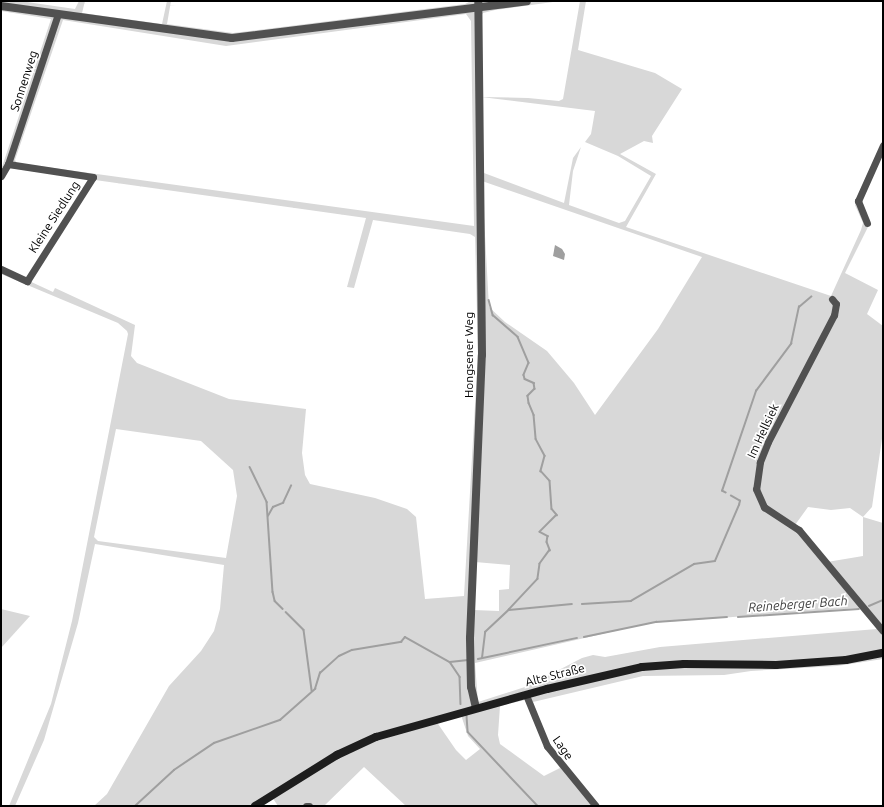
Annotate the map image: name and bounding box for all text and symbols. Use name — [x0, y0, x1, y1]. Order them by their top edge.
street label: Sonnenweg — [7, 49, 41, 113]
street label: Kleine Siedlung — [25, 178, 83, 256]
street label: Hongsener Weg — [462, 312, 476, 398]
street label: Im Hellsiek — [744, 402, 782, 460]
water label: Reineberger Bach — [748, 593, 848, 615]
street label: Alte Straße — [524, 661, 586, 689]
street label: Lage — [550, 733, 576, 763]

